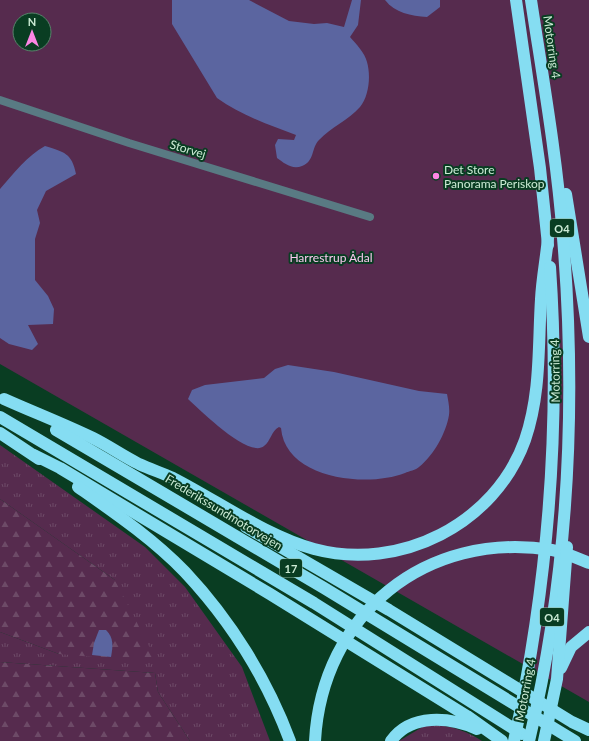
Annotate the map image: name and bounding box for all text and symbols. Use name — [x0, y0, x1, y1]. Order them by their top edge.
north arrow — [12, 12, 52, 52]
text: N — [28, 15, 36, 28]
street label: Motorring 4 — [540, 15, 564, 79]
street label: Storvej — [168, 136, 208, 162]
place label: Det Store Panorama Periskop — [444, 162, 545, 191]
marker: Det Store Panorama Periskop — [431, 171, 441, 181]
road number: O4 — [550, 219, 574, 237]
park label: Harrestrup Ådal — [289, 250, 373, 265]
street label: Motorring 4 — [547, 339, 563, 403]
street label: Frederikssundmotorvejen — [163, 471, 285, 553]
road number: 17 — [280, 559, 302, 577]
road number: O4 — [540, 608, 564, 626]
street label: Motorring 4 — [512, 657, 538, 723]

